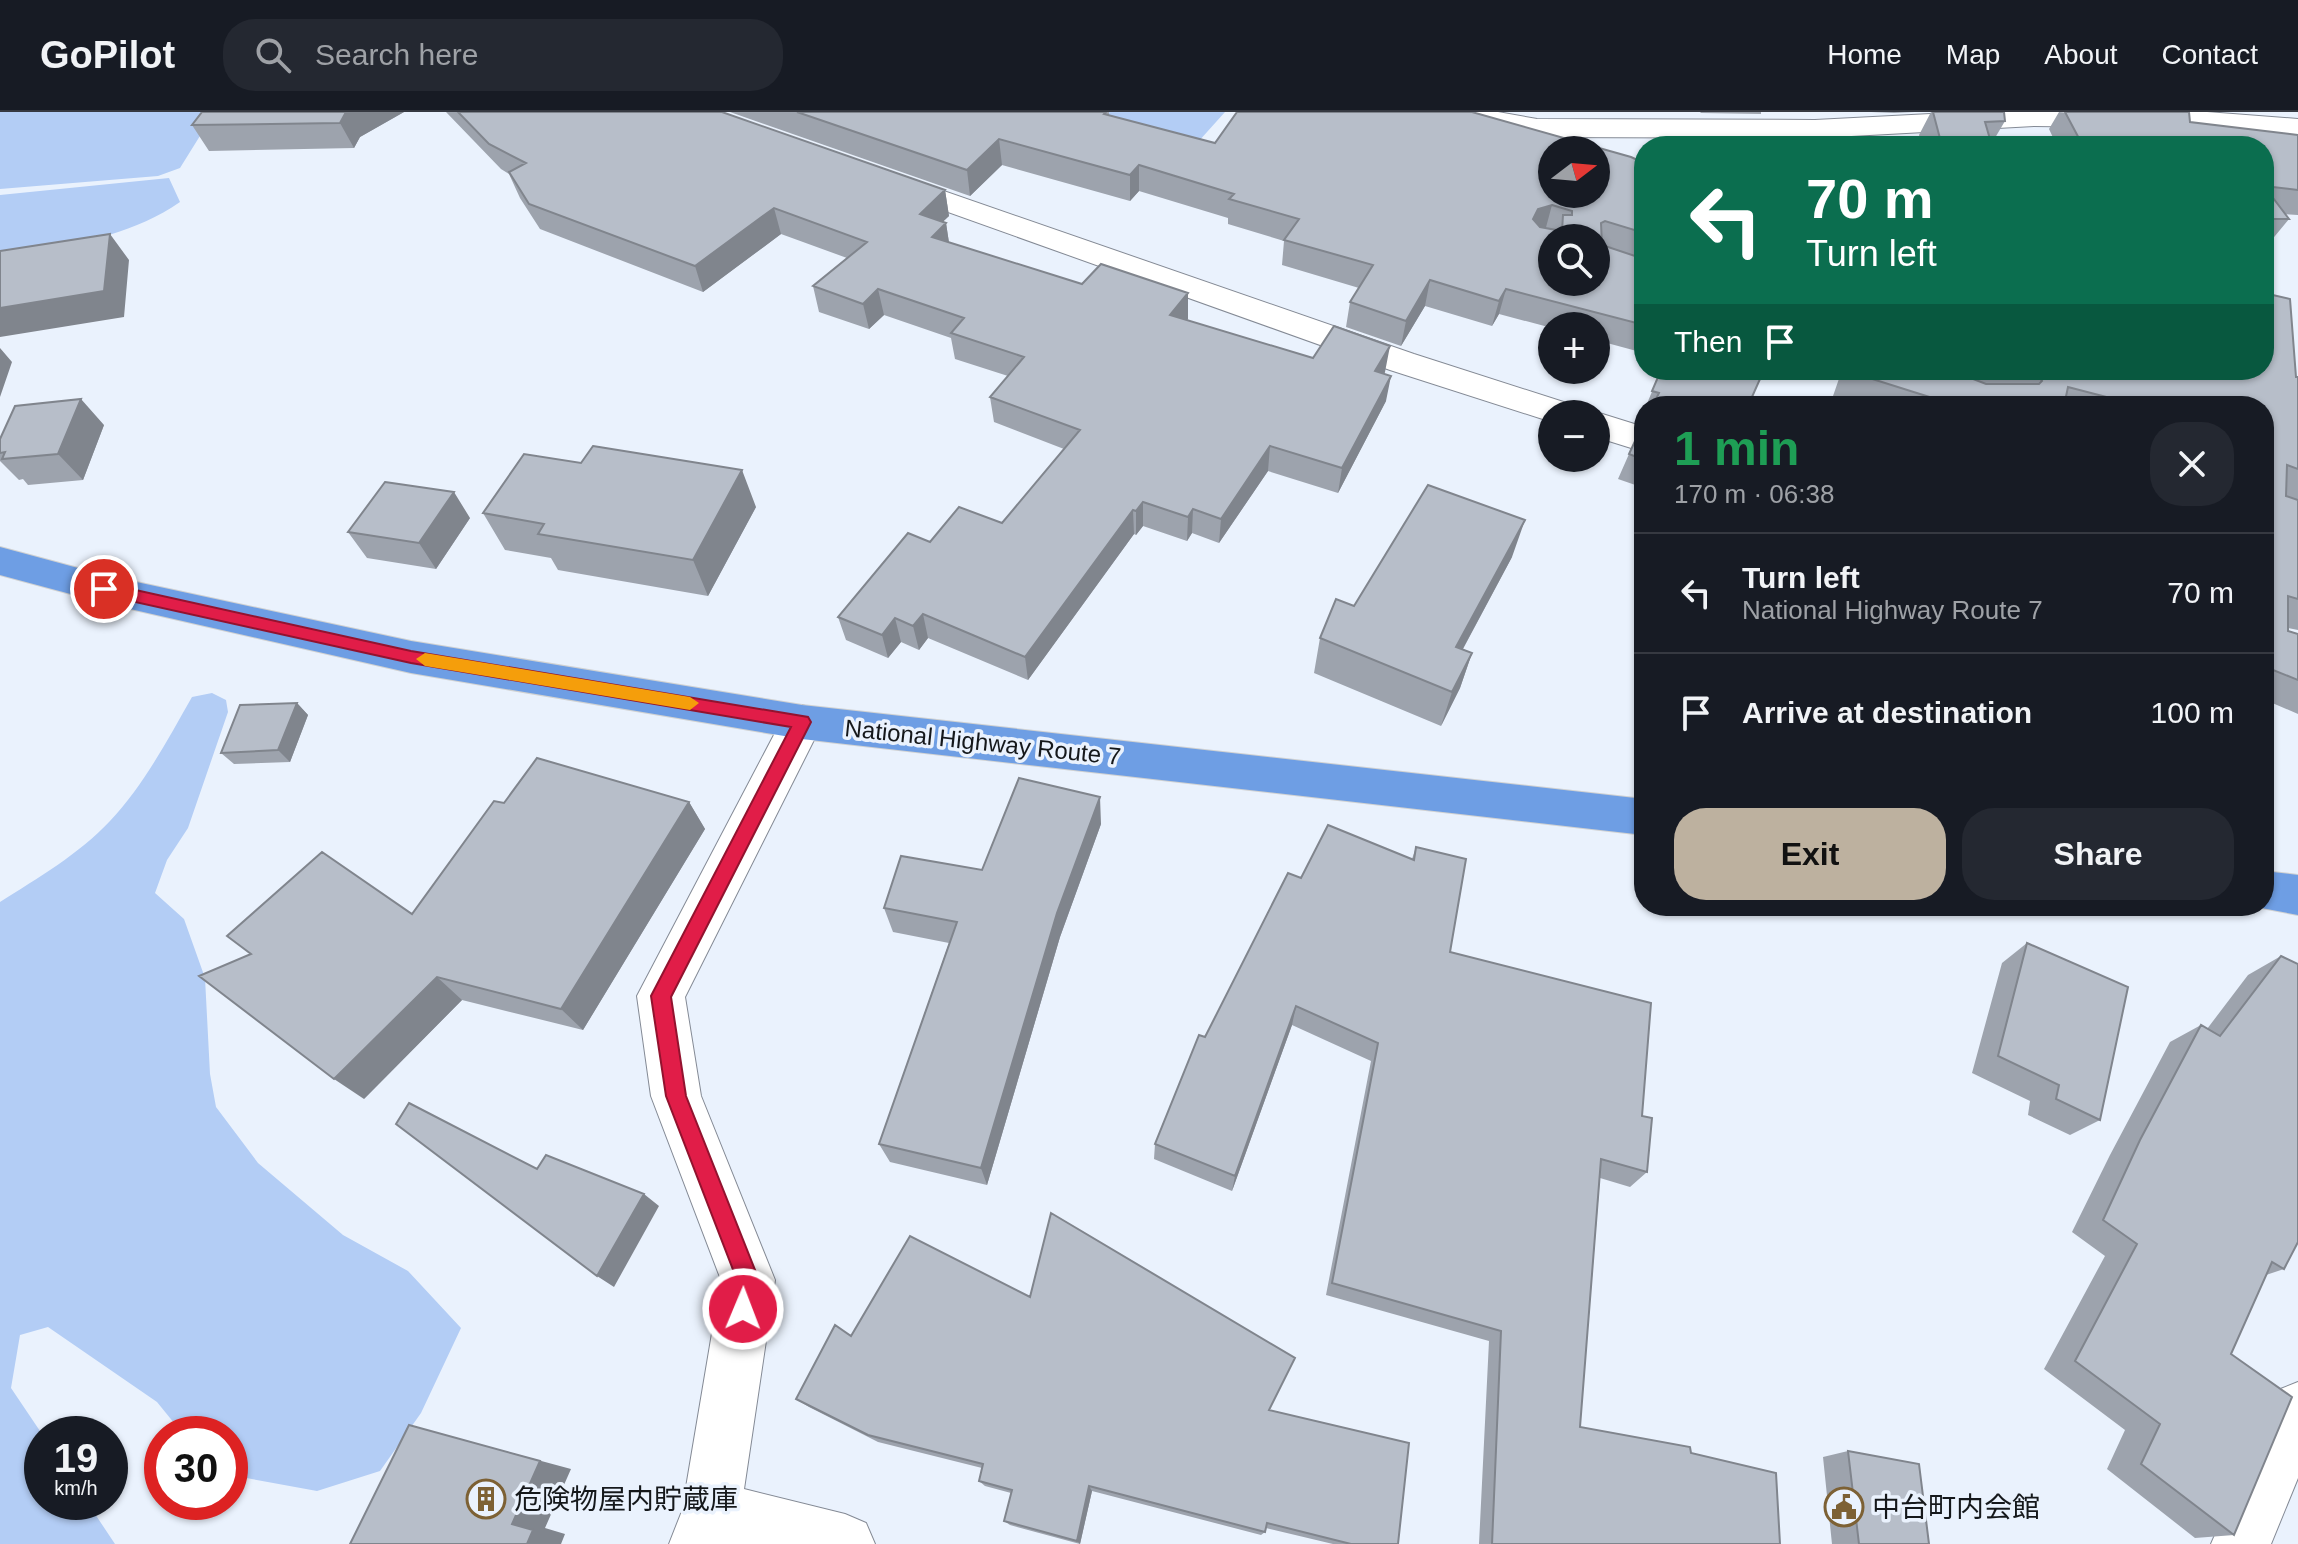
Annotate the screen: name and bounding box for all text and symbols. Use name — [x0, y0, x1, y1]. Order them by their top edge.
search box — [223, 19, 783, 91]
icon: search — [251, 33, 295, 77]
text: GoPilot — [40, 34, 175, 76]
text: Search here — [315, 38, 479, 71]
text: Home — [1827, 39, 1902, 70]
text: Map — [1946, 39, 2000, 70]
text: About — [2044, 39, 2118, 70]
text: Contact — [2162, 39, 2258, 70]
north arrow — [1538, 136, 1610, 208]
map controls — [1538, 136, 1610, 472]
text: 70 m — [1806, 167, 1934, 230]
icon: left — [1674, 168, 1778, 272]
button: search — [1538, 224, 1610, 296]
text: Turn left — [1806, 233, 1937, 274]
button: + — [1538, 312, 1610, 384]
icon: arrive — [1758, 320, 1802, 364]
text: Then — [1674, 325, 1742, 358]
button: − — [1538, 400, 1610, 472]
text: 1 min — [1674, 422, 1799, 475]
button: close — [2150, 422, 2234, 506]
text: 170 m · 06:38 — [1674, 479, 1834, 509]
pin — [70, 555, 138, 623]
text: Turn left — [1742, 561, 1860, 594]
icon: arrive — [82, 567, 126, 611]
icon: left — [1674, 571, 1718, 615]
text: 70 m — [2167, 576, 2234, 609]
text: National Highway Route 7 — [1742, 595, 2043, 625]
icon: arrive — [1674, 691, 1718, 735]
text: Arrive at destination — [1742, 696, 2032, 729]
text: 100 m — [2151, 696, 2234, 729]
street label: National Highway Route 7 — [844, 714, 1122, 770]
button: Exit — [1674, 808, 1946, 900]
button: Share — [1962, 808, 2234, 900]
position arrow — [701, 1267, 785, 1351]
speed limit sign: 30 — [144, 1416, 248, 1520]
text: 19 — [54, 1436, 98, 1480]
text: km/h — [54, 1477, 98, 1499]
building icon: 危険物屋内貯蔵庫 — [465, 1478, 507, 1520]
place label: 危険物屋内貯蔵庫 — [514, 1484, 738, 1515]
public building icon: 中台町内会館 — [1823, 1486, 1865, 1528]
place label: 中台町内会館 — [1872, 1492, 2040, 1523]

